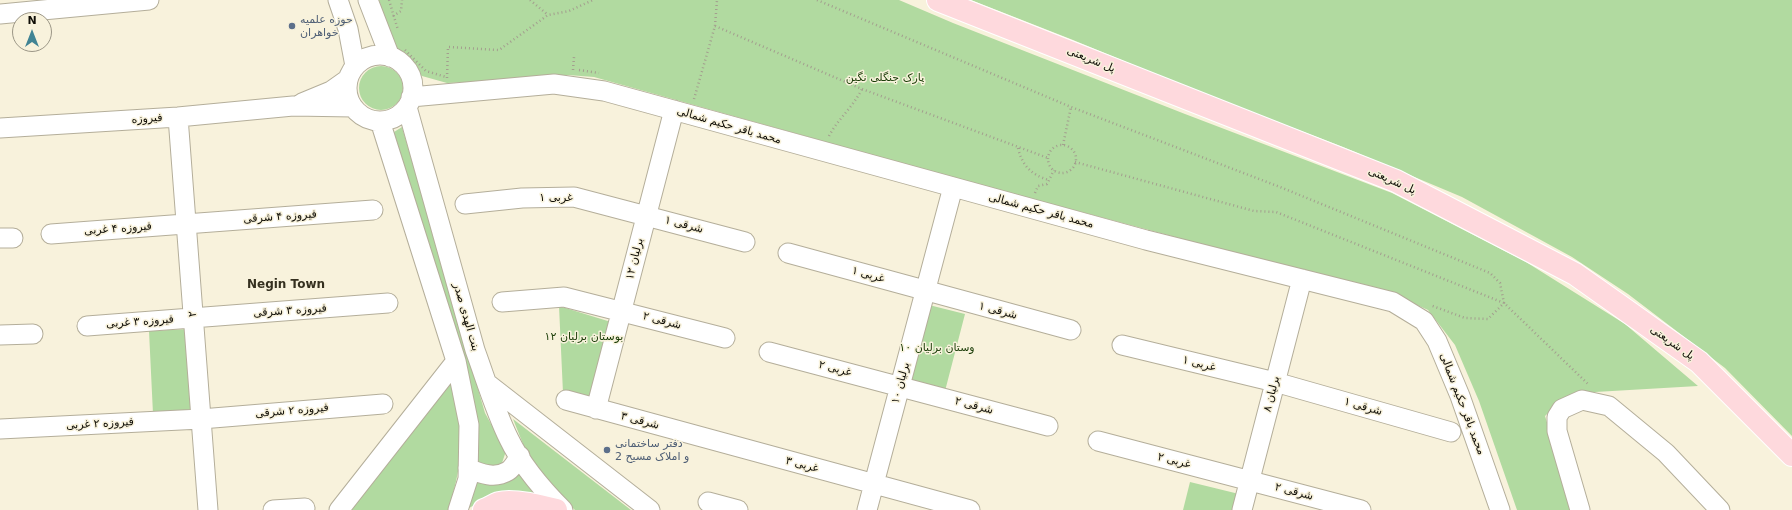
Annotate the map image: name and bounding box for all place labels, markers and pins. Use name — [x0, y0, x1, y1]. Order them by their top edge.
place label: حوزه علمیه خواهران — [300, 13, 353, 39]
marker: حوزه علمیه خواهران — [287, 21, 297, 31]
place label: دفتر ساختمانی و املاک مسیح 2 — [615, 437, 689, 463]
marker: دفتر ساختمانی و املاک مسیح 2 — [602, 445, 612, 455]

